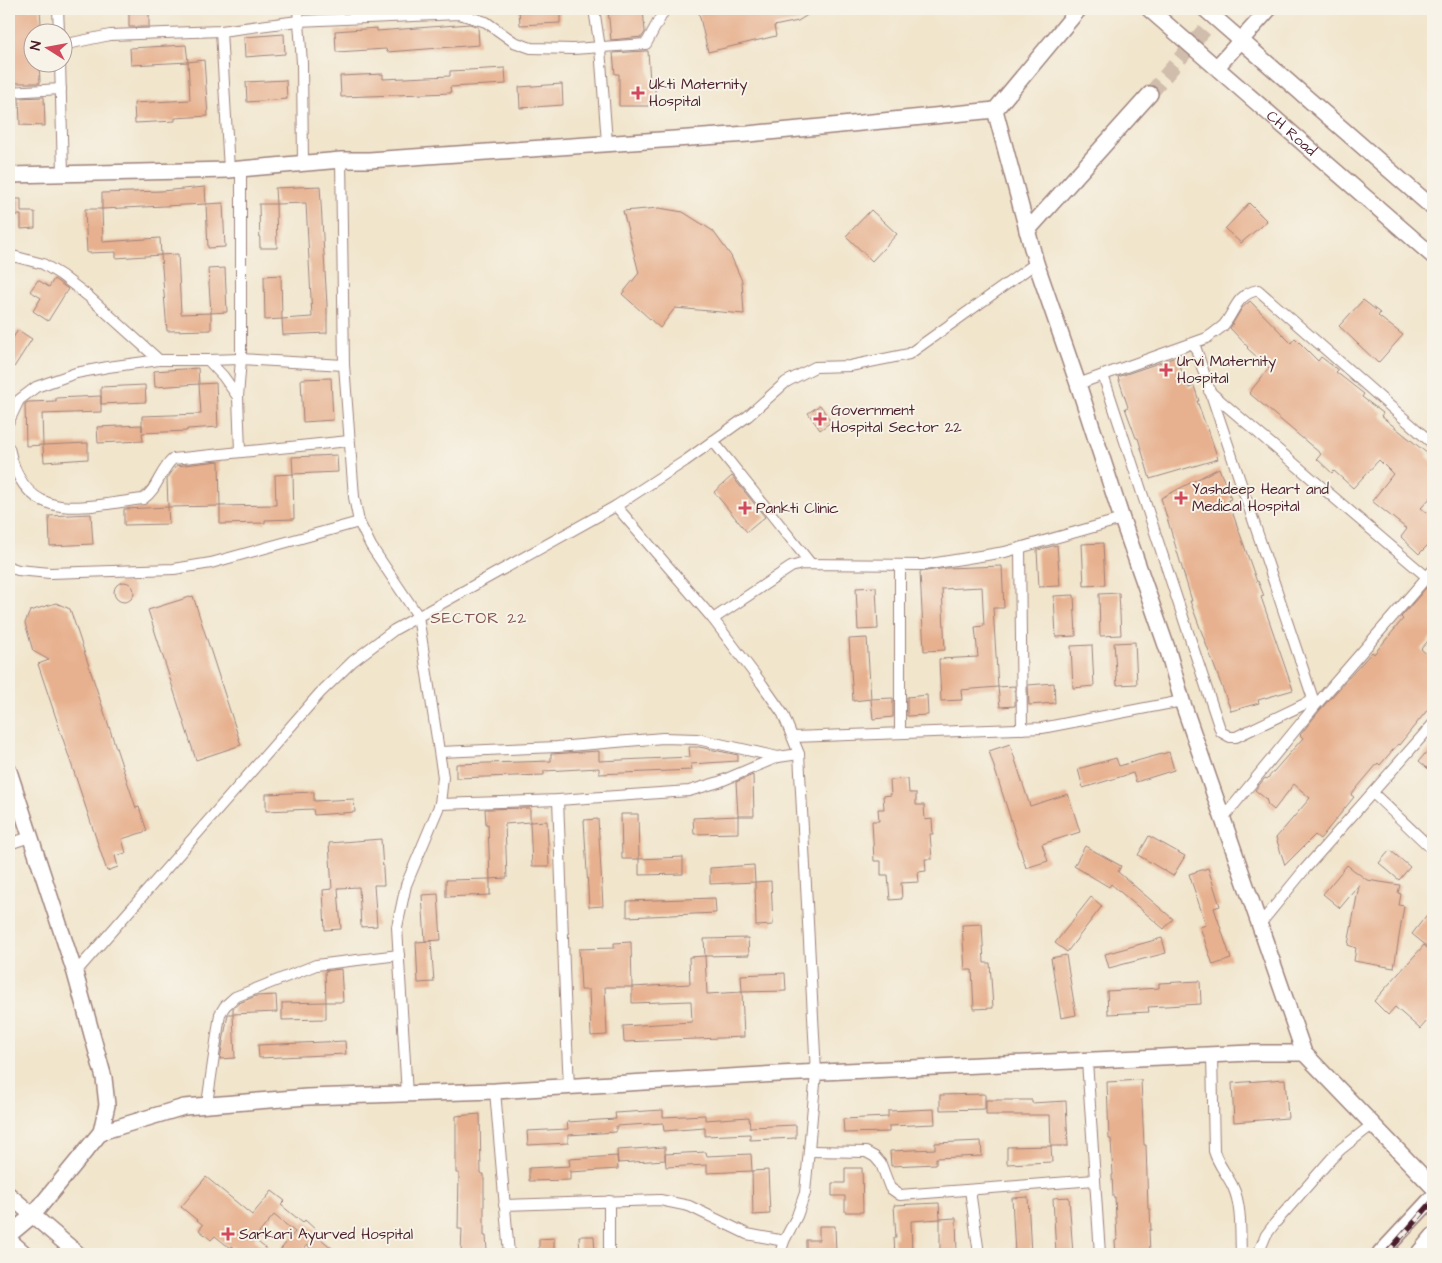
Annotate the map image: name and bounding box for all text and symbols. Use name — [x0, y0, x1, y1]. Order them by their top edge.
north arrow — [22, 22, 72, 72]
text: N — [26, 39, 47, 52]
place label: Ukti Maternity Hospital — [649, 74, 748, 112]
marker: Ukti Maternity Hospital — [631, 86, 645, 100]
street label: CH Road — [1262, 105, 1321, 161]
place label: Urvi Maternity Hospital — [1177, 351, 1276, 389]
marker: Urvi Maternity Hospital — [1159, 363, 1173, 377]
place label: Government Hospital Sector 22 — [831, 400, 962, 438]
marker: Government Hospital Sector 22 — [813, 412, 827, 426]
place label: Yashdeep Heart and Medical Hospital — [1192, 479, 1329, 517]
marker: Yashdeep Heart and Medical Hospital — [1174, 491, 1188, 505]
place label: Pankti Clinic — [756, 498, 839, 519]
marker: Pankti Clinic — [738, 501, 752, 515]
district label: SECTOR 22 — [431, 607, 527, 629]
place label: Sarkari Ayurved Hospital — [239, 1224, 413, 1246]
marker: Sarkari Ayurved Hospital — [221, 1227, 235, 1241]

